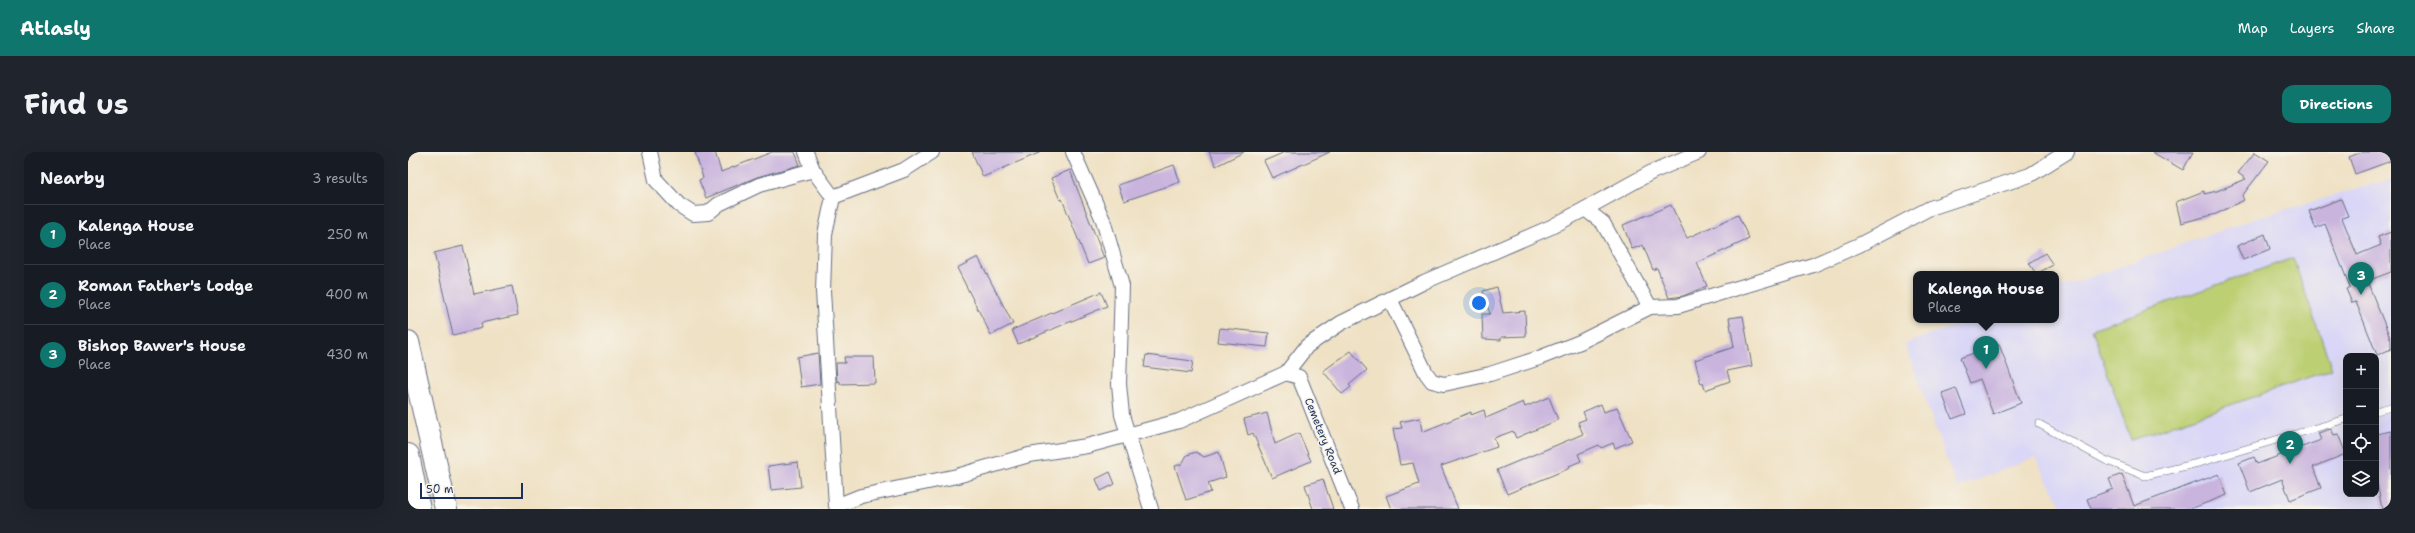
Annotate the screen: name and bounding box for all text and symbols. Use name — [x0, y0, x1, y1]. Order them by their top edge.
text: Atlasly — [20, 16, 91, 41]
text: Map — [2238, 19, 2268, 37]
text: Layers — [2290, 19, 2334, 37]
text: Share — [2356, 19, 2395, 37]
text: Find us — [24, 85, 129, 123]
button: Directions — [2282, 85, 2391, 123]
text: Nearby — [40, 167, 105, 189]
text: 3 results — [312, 170, 368, 187]
text: Kalenga House — [78, 216, 194, 236]
text: 1 — [50, 226, 56, 243]
text: 250 m — [327, 226, 368, 243]
text: Place — [78, 236, 111, 253]
pin: 3 — [2348, 262, 2374, 295]
popup — [1913, 271, 2059, 323]
text: Roman Father's Lodge — [78, 276, 253, 296]
text: Kalenga House — [1928, 279, 2044, 299]
text: 2 — [48, 286, 58, 303]
text: 400 m — [325, 286, 368, 303]
your location — [1469, 293, 1489, 313]
text: Place — [78, 296, 111, 313]
text: Place — [1928, 299, 1961, 316]
text: Bishop Bawer's House — [78, 336, 246, 356]
pin: 1 — [1973, 336, 1999, 369]
text: 3 — [48, 346, 58, 363]
text: 430 m — [326, 346, 368, 363]
map controls — [2343, 353, 2379, 497]
button: + — [2343, 353, 2379, 389]
text: Place — [78, 356, 111, 373]
button: − — [2343, 389, 2379, 425]
street label: Cemetery Road — [1301, 396, 1345, 476]
button: locate — [2343, 425, 2379, 461]
pin: 2 — [2277, 431, 2303, 464]
button: layers — [2343, 461, 2379, 497]
scale bar — [420, 481, 523, 500]
text: 50 m — [426, 482, 454, 497]

